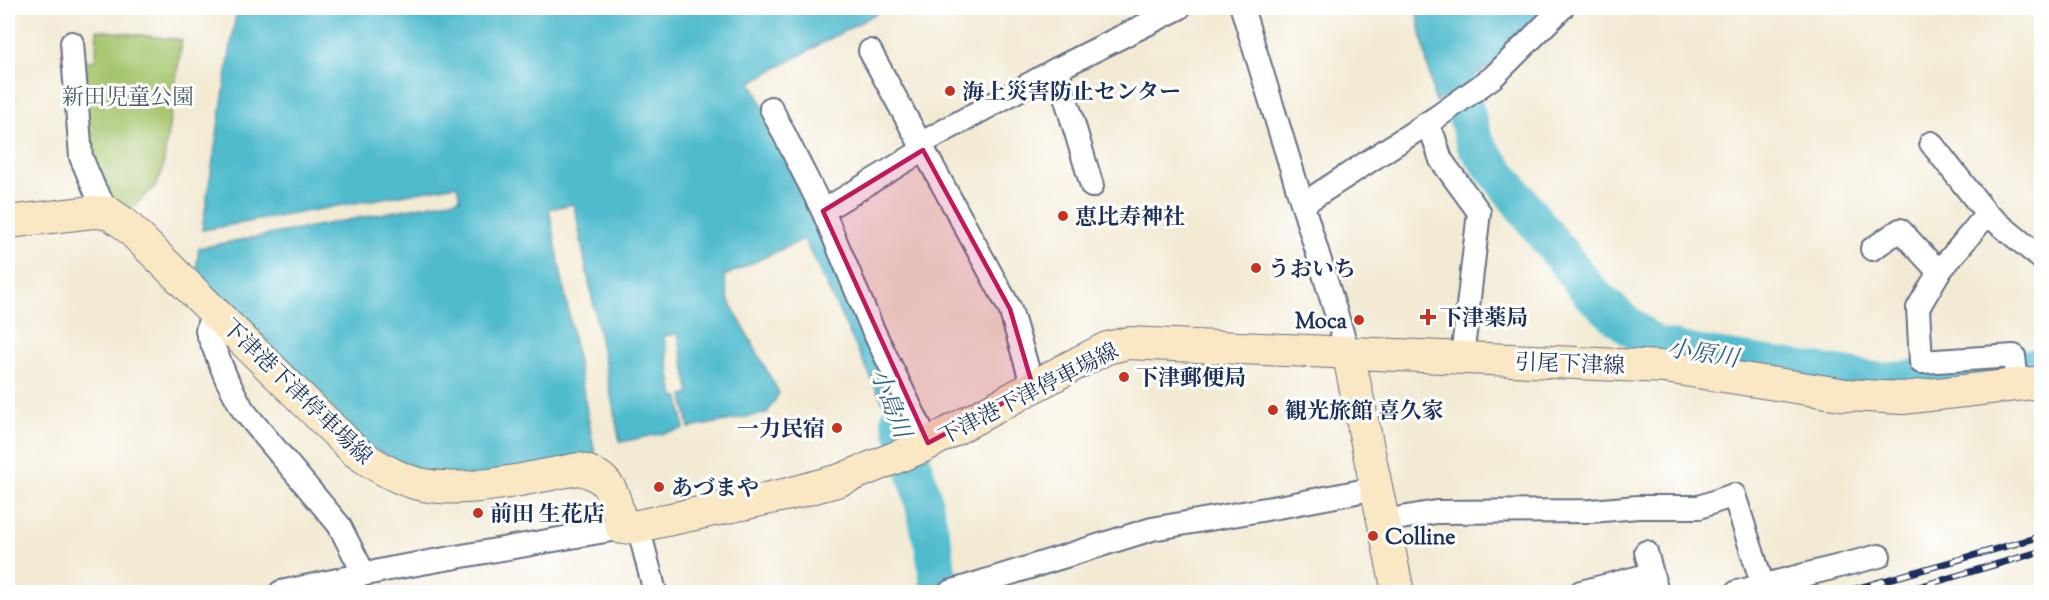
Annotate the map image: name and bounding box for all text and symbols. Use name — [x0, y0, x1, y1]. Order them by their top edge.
place label: 海上災害防止センター — [962, 78, 1181, 110]
park label: 新田児童公園 — [62, 83, 194, 115]
marker: 海上災害防止センター — [943, 84, 957, 98]
place label: 恵比寿神社 — [1075, 203, 1185, 235]
marker: 恵比寿神社 — [1056, 209, 1070, 223]
place label: うおいち — [1268, 255, 1356, 287]
marker: うおいち — [1249, 261, 1263, 275]
place label: 下津薬局 — [1440, 304, 1528, 336]
place label: Moca — [1295, 307, 1348, 339]
marker: 下津薬局 — [1421, 310, 1435, 324]
street label: 下津港下津停車場線 — [214, 313, 378, 473]
marker: Moca — [1352, 313, 1366, 327]
water label: 小原川 — [1664, 333, 1744, 378]
street label: 下津港下津停車場線 — [934, 336, 1125, 455]
street label: 引尾下津線 — [1514, 348, 1625, 384]
water label: 小島川 — [860, 364, 919, 446]
place label: 下津郵便局 — [1136, 364, 1246, 396]
marker: 下津郵便局 — [1117, 370, 1131, 384]
place label: 観光旅館 喜久家 — [1285, 397, 1444, 429]
marker: 観光旅館 喜久家 — [1266, 403, 1280, 417]
place label: 一力民宿 — [737, 415, 825, 447]
marker: 一力民宿 — [830, 421, 844, 435]
place label: あづまや — [671, 474, 759, 506]
marker: あづまや — [652, 480, 666, 494]
place label: 前田 生花店 — [490, 500, 605, 532]
marker: 前田 生花店 — [471, 506, 485, 520]
place label: Colline — [1385, 523, 1456, 555]
marker: Colline — [1366, 529, 1380, 543]

